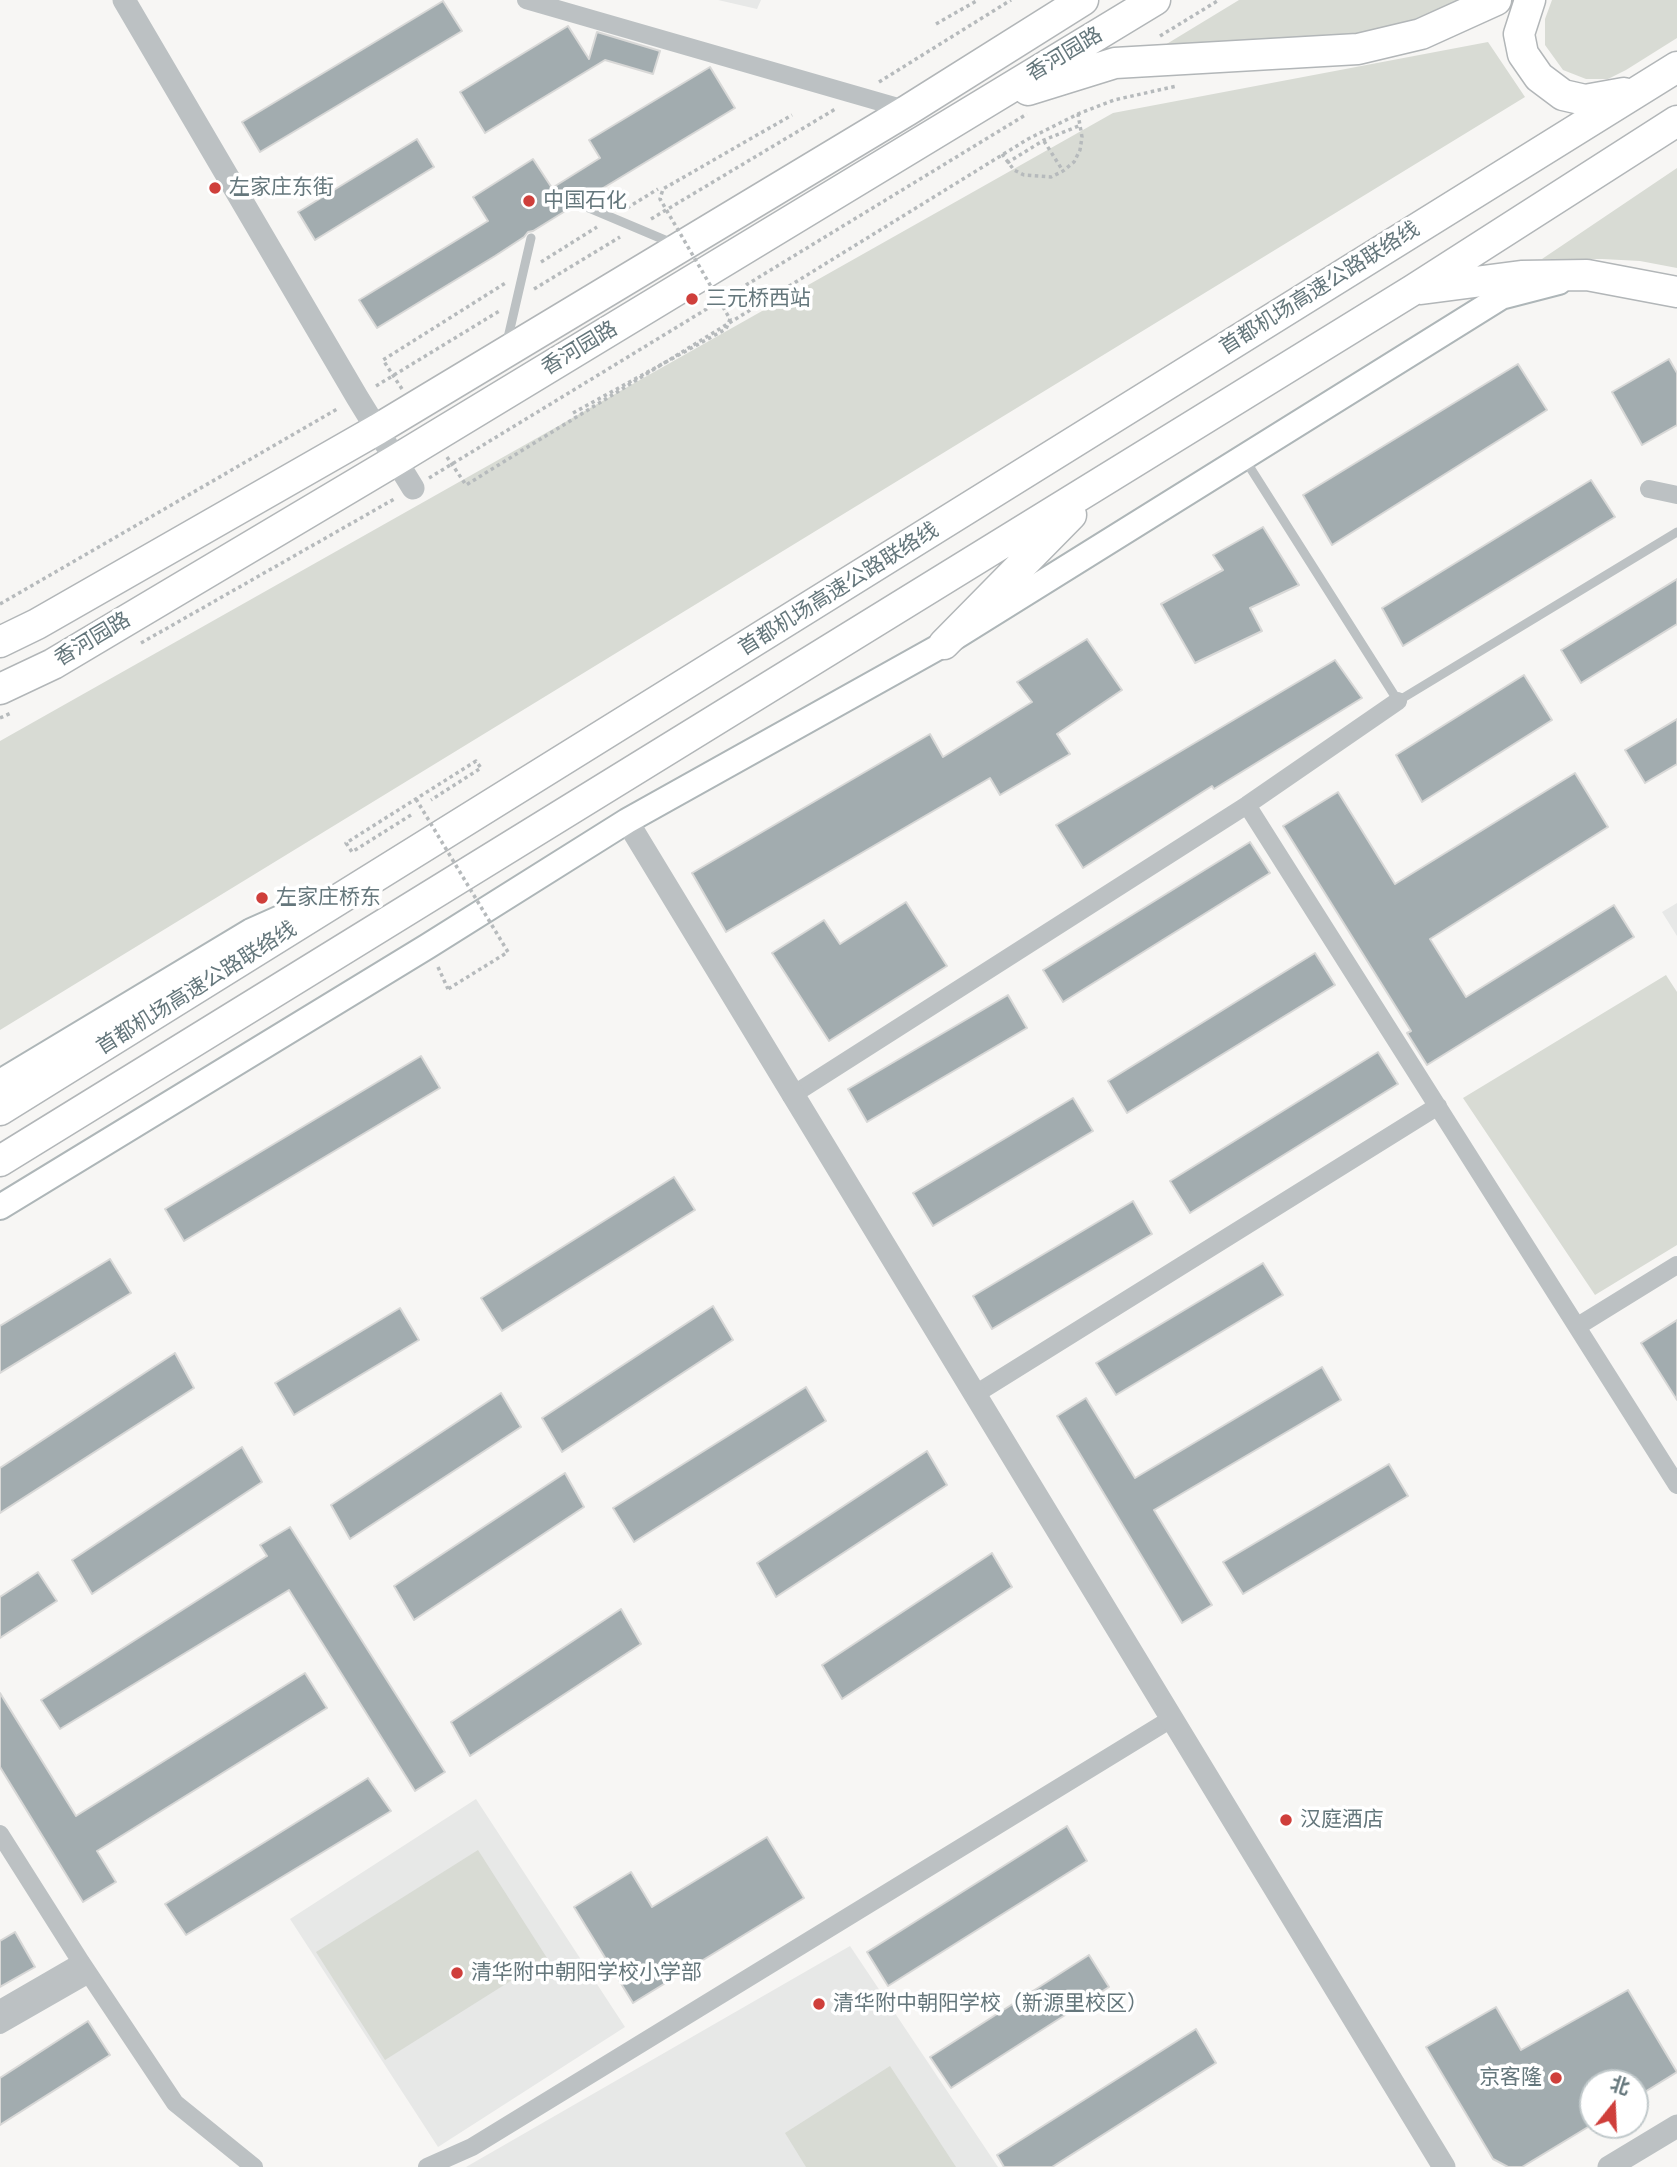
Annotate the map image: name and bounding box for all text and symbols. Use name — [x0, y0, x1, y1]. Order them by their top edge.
street label: 香河园路 — [1023, 23, 1107, 87]
place label: 左家庄东街 — [229, 175, 334, 201]
marker: 左家庄东街 — [207, 180, 223, 196]
place label: 中国石化 — [543, 188, 627, 214]
marker: 中国石化 — [521, 193, 537, 209]
street label: 首都机场高速公路联络线 — [1215, 217, 1425, 361]
place label: 三元桥西站 — [706, 286, 811, 312]
marker: 三元桥西站 — [684, 291, 700, 307]
street label: 香河园路 — [538, 317, 622, 381]
street label: 首都机场高速公路联络线 — [734, 518, 944, 662]
street label: 香河园路 — [51, 608, 135, 672]
place label: 左家庄桥东 — [276, 885, 381, 911]
marker: 左家庄桥东 — [254, 890, 270, 906]
street label: 首都机场高速公路联络线 — [92, 917, 302, 1061]
place label: 汉庭酒店 — [1300, 1807, 1384, 1833]
marker: 汉庭酒店 — [1278, 1812, 1294, 1828]
place label: 清华附中朝阳学校小学部 — [471, 1960, 702, 1986]
marker: 清华附中朝阳学校小学部 — [449, 1965, 465, 1981]
place label: 清华附中朝阳学校（新源里校区） — [833, 1991, 1148, 2017]
marker: 清华附中朝阳学校（新源里校区） — [811, 1996, 827, 2012]
place label: 京客隆 — [1479, 2065, 1542, 2091]
north arrow — [1579, 2069, 1649, 2139]
marker: 京客隆 — [1548, 2070, 1564, 2086]
text: 北 — [1607, 2071, 1633, 2100]

